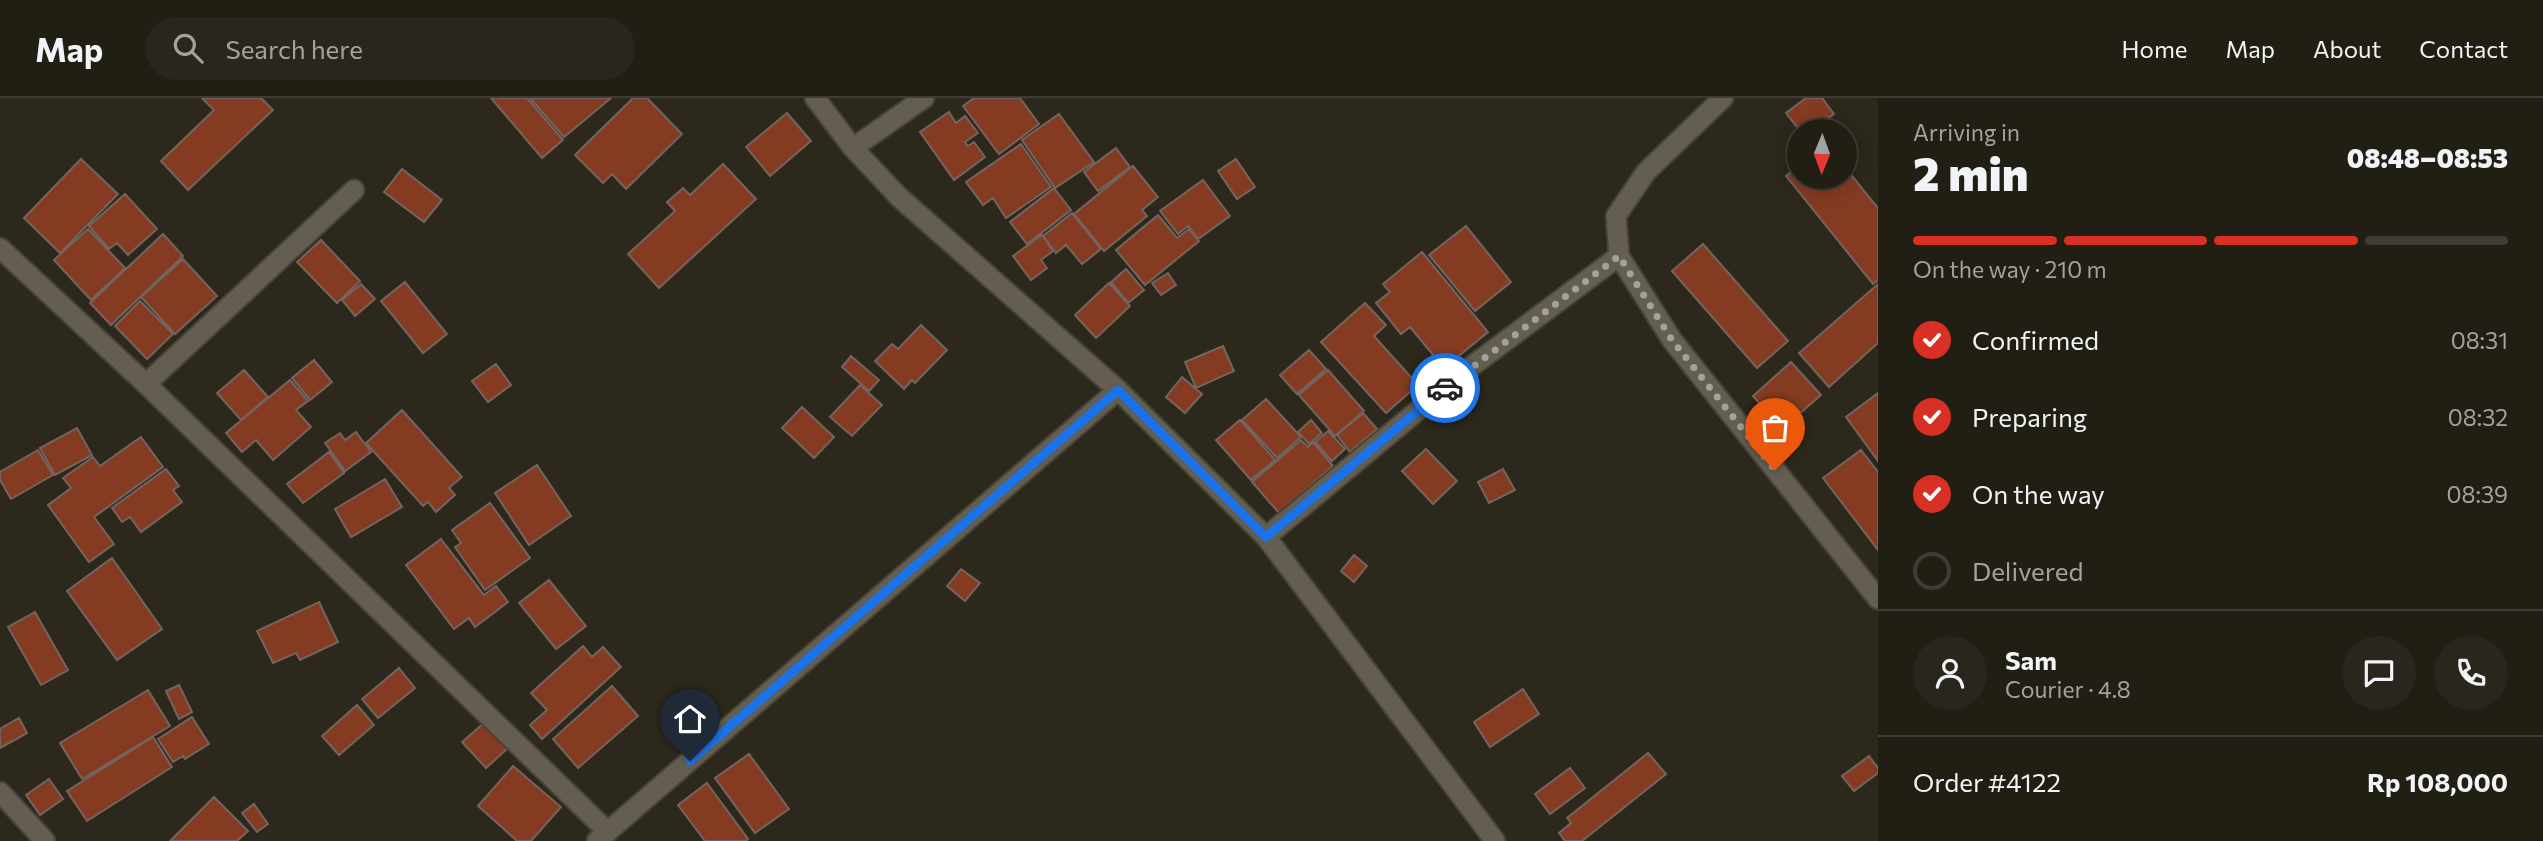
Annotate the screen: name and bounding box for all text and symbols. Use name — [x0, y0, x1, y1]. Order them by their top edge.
search box — [145, 17, 635, 80]
text: Map — [35, 28, 103, 69]
icon: search — [169, 29, 207, 67]
text: Search here — [225, 33, 363, 64]
text: Home — [2122, 34, 2188, 63]
text: Map — [2226, 34, 2275, 63]
text: About — [2313, 34, 2381, 63]
text: Contact — [2419, 34, 2508, 63]
text: Arriving in — [1913, 118, 2020, 146]
north arrow — [1787, 119, 1857, 189]
map controls — [1787, 119, 1857, 189]
text: 08:48–08:53 — [2347, 142, 2508, 173]
text: 2 min — [1913, 144, 2029, 200]
text: On the way · 210 m — [1913, 255, 2107, 283]
icon: check — [1913, 321, 1951, 359]
text: Confirmed — [1972, 324, 2099, 355]
text: 08:31 — [2451, 326, 2508, 354]
courier — [1410, 353, 1480, 423]
icon: car — [1426, 369, 1464, 407]
pin — [1745, 398, 1805, 470]
icon: check — [1913, 398, 1951, 436]
text: Preparing — [1972, 401, 2087, 432]
text: 08:32 — [2448, 403, 2508, 431]
icon: bag — [1756, 409, 1794, 447]
icon: check — [1913, 475, 1951, 513]
text: On the way — [1972, 478, 2105, 509]
text: 08:39 — [2447, 480, 2508, 508]
text: Delivered — [1972, 555, 2083, 586]
button: person — [1913, 636, 1987, 710]
button: chat — [2342, 636, 2416, 710]
button: phone — [2434, 636, 2508, 710]
text: Sam — [2005, 644, 2057, 675]
text: Courier · 4.8 — [2005, 675, 2131, 703]
pin — [660, 689, 720, 761]
icon: home — [671, 700, 709, 738]
text: Order #4122 — [1913, 766, 2061, 797]
text: Rp 108,000 — [2367, 766, 2508, 797]

